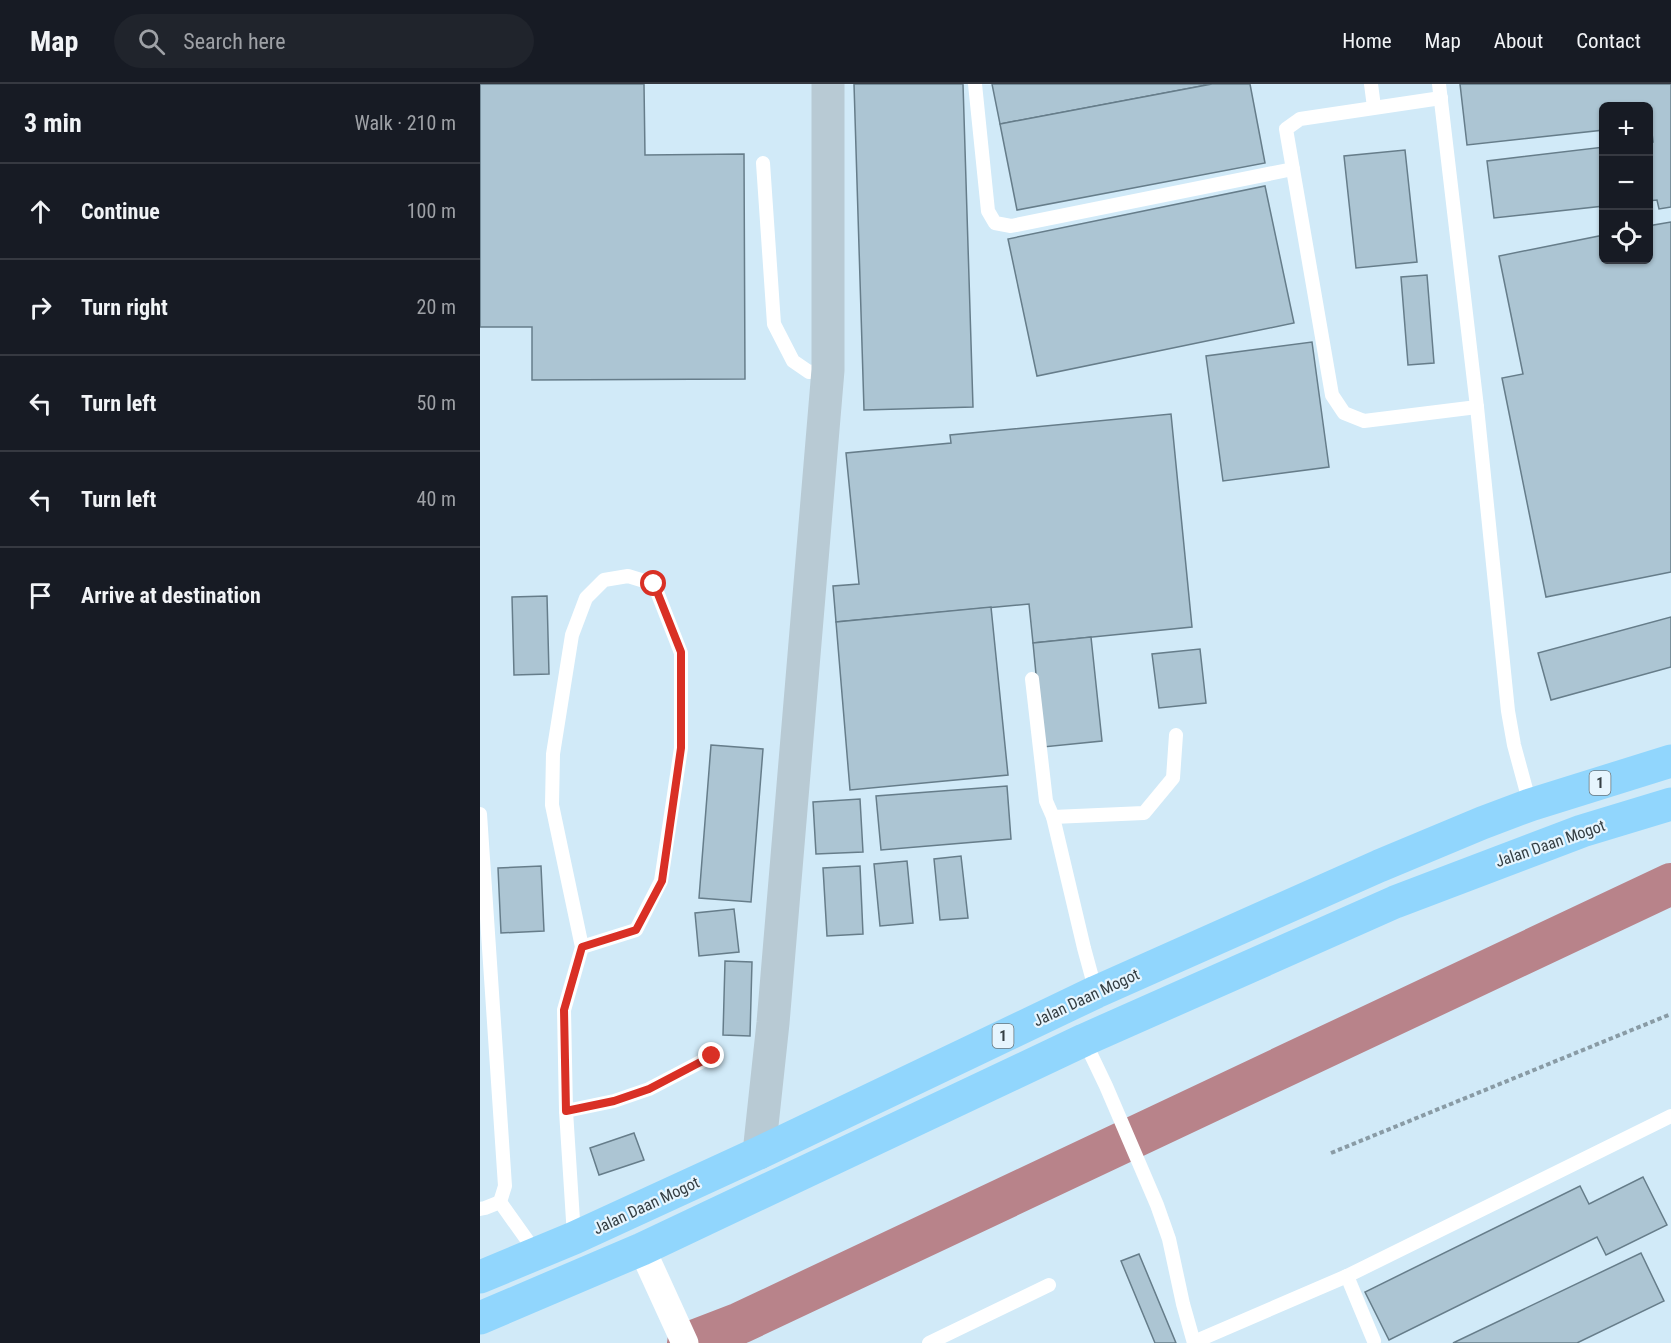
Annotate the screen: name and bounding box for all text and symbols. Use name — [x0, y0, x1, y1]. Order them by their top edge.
search box — [114, 14, 534, 68]
text: Map — [30, 25, 78, 58]
icon: search — [135, 25, 168, 58]
text: Search here — [183, 29, 286, 54]
text: Home — [1342, 29, 1392, 53]
text: Map — [1425, 29, 1461, 53]
text: About — [1494, 29, 1543, 53]
text: Contact — [1576, 29, 1641, 53]
map controls — [1599, 102, 1653, 264]
button: + — [1599, 102, 1653, 156]
text: 3 min — [24, 108, 82, 138]
text: Walk · 210 m — [355, 111, 456, 135]
button: − — [1599, 156, 1653, 210]
icon: ahead — [24, 195, 57, 228]
text: Continue — [81, 199, 160, 224]
text: 100 m — [407, 199, 456, 223]
button: locate — [1599, 210, 1653, 264]
icon: right — [24, 291, 57, 324]
text: Turn right — [81, 295, 168, 320]
text: 20 m — [417, 295, 456, 319]
icon: left — [24, 387, 57, 420]
text: Turn left — [81, 391, 156, 416]
text: 50 m — [417, 391, 456, 415]
icon: left — [24, 483, 57, 516]
text: Turn left — [81, 487, 156, 512]
text: 40 m — [417, 487, 456, 511]
route start — [640, 570, 666, 596]
icon: arrive — [24, 579, 57, 612]
text: Arrive at destination — [81, 583, 261, 608]
road number: 1 — [1590, 771, 1610, 795]
street label: Jalan Daan Mogot — [1493, 816, 1608, 871]
street label: Jalan Daan Mogot — [1030, 964, 1142, 1030]
road number: 1 — [992, 1024, 1014, 1048]
route end — [698, 1042, 724, 1068]
street label: Jalan Daan Mogot — [590, 1172, 702, 1238]

